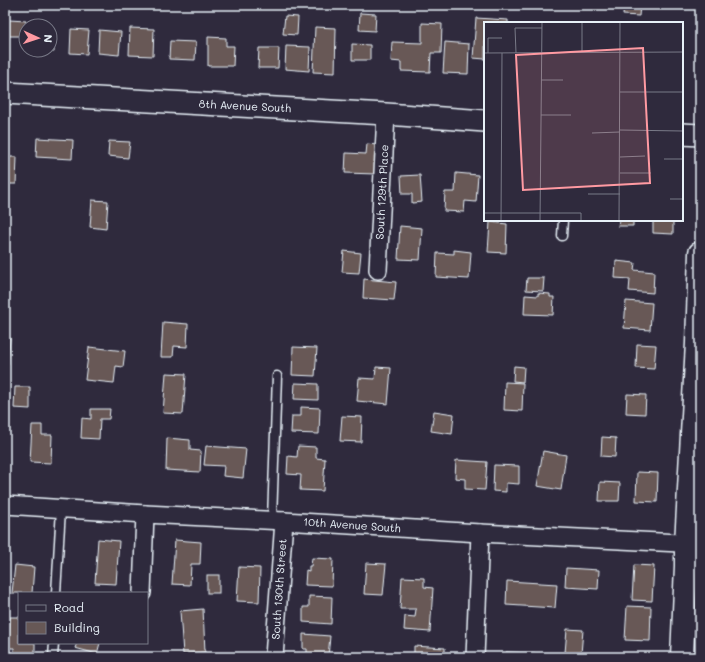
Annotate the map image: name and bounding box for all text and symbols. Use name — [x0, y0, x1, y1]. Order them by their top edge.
north arrow — [18, 18, 58, 58]
inset map — [484, 22, 683, 221]
text: N — [41, 34, 56, 43]
street label: 8th Avenue South — [198, 96, 292, 115]
street label: South 129th Place — [372, 144, 391, 240]
street label: 10th Avenue South — [303, 514, 401, 535]
street label: South 130th Street — [267, 538, 290, 640]
legend — [18, 592, 148, 644]
text: Road — [54, 599, 84, 615]
text: Building — [54, 619, 100, 635]

